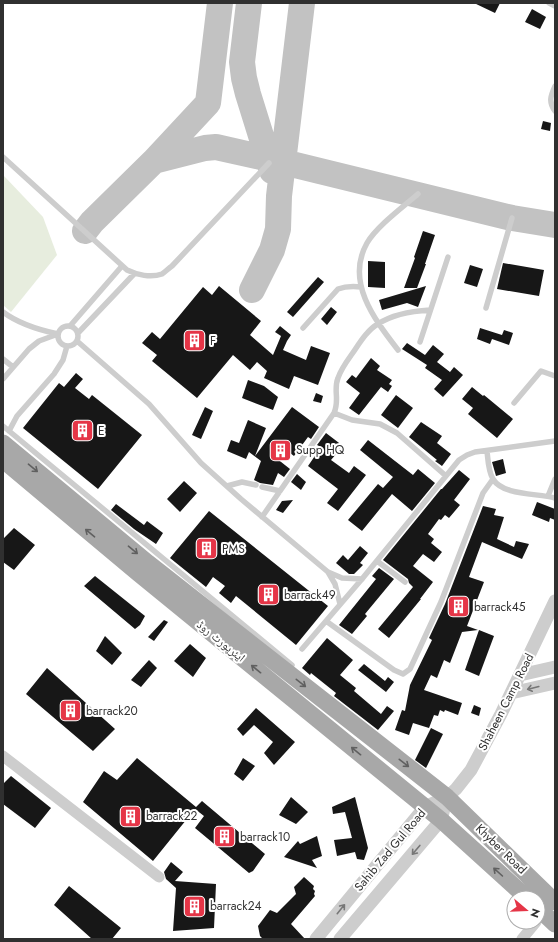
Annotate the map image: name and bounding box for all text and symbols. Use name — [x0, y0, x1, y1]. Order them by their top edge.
building icon: F — [181, 328, 207, 354]
place label: F — [210, 332, 216, 350]
building icon: E — [69, 418, 95, 444]
place label: E — [98, 422, 105, 440]
building icon: Supp HQ — [268, 437, 294, 463]
place label: Supp HQ — [296, 441, 345, 459]
one-way arrow — [28, 463, 38, 472]
one-way arrow — [85, 528, 96, 537]
building icon: PMS — [194, 536, 220, 562]
place label: PMS — [222, 540, 245, 558]
one-way arrow — [128, 546, 139, 555]
building icon: barrack49 — [255, 582, 281, 608]
place label: barrack49 — [284, 586, 336, 604]
building icon: barrack45 — [445, 594, 471, 620]
place label: barrack45 — [474, 598, 526, 616]
street label: ایئرپورٹ روڈ — [193, 616, 249, 666]
street label: Shaheen Camp Road — [474, 650, 538, 754]
one-way arrow — [250, 664, 261, 673]
one-way arrow — [296, 678, 307, 687]
one-way arrow — [527, 684, 540, 692]
building icon: barrack20 — [58, 698, 84, 724]
place label: barrack20 — [86, 702, 138, 720]
one-way arrow — [351, 747, 362, 756]
one-way arrow — [398, 758, 409, 767]
building icon: barrack22 — [117, 803, 143, 829]
street label: Sahib Zad Gul Road — [350, 805, 430, 895]
place label: barrack22 — [146, 807, 197, 825]
street label: Khyber Road — [471, 820, 531, 878]
building icon: barrack10 — [212, 824, 238, 850]
place label: barrack10 — [240, 828, 290, 846]
one-way arrow — [411, 844, 420, 855]
one-way arrow — [493, 867, 503, 876]
north arrow — [506, 890, 546, 930]
building icon: barrack24 — [182, 893, 208, 919]
place label: barrack24 — [210, 897, 261, 915]
one-way arrow — [336, 903, 345, 914]
text: N — [526, 907, 544, 920]

